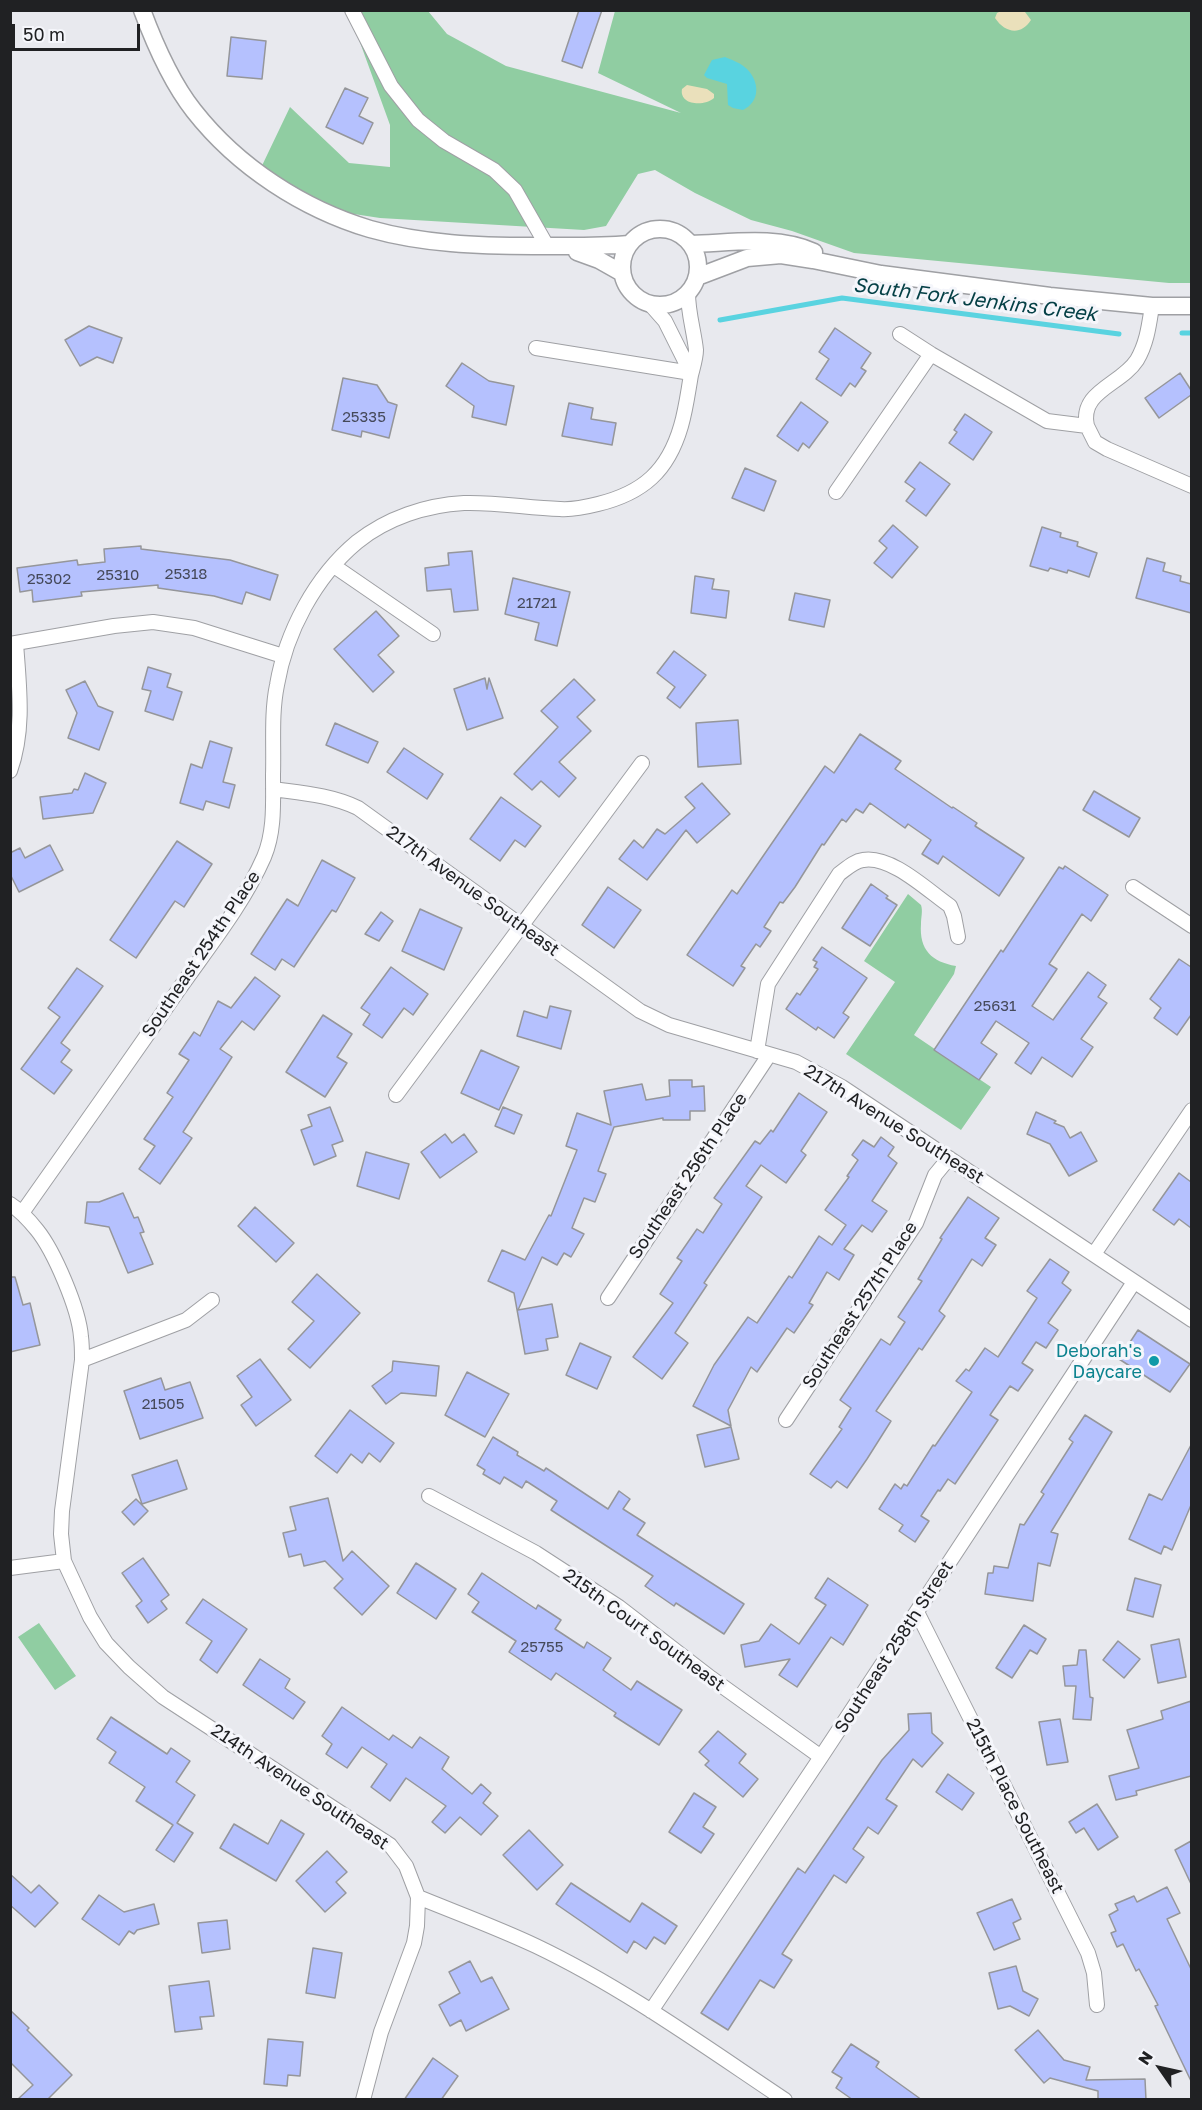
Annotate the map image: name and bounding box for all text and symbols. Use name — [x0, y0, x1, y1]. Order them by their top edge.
scale bar — [15, 12, 142, 50]
text: 50 m — [23, 23, 65, 45]
water label: South Fork Jenkins Creek — [852, 273, 1098, 327]
house number: 25335 — [342, 408, 386, 426]
house number: 25318 — [165, 565, 207, 583]
house number: 25310 — [97, 566, 139, 584]
house number: 25302 — [27, 570, 71, 588]
house number: 21721 — [517, 594, 557, 612]
street label: 217th Avenue Southeast — [382, 821, 564, 961]
street label: Southeast 254th Place — [137, 867, 265, 1041]
house number: 25631 — [974, 997, 1016, 1015]
street label: 217th Avenue Southeast — [800, 1060, 988, 1188]
street label: Southeast 256th Place — [624, 1089, 752, 1263]
street label: Southeast 257th Place — [798, 1218, 922, 1392]
place label: Deborah's Daycare — [1056, 1340, 1142, 1382]
marker: Deborah's Daycare — [1147, 1354, 1161, 1368]
house number: 21505 — [142, 1395, 184, 1413]
street label: Southeast 258th Street — [830, 1557, 958, 1737]
street label: 215th Court Southeast — [559, 1564, 729, 1696]
house number: 25755 — [521, 1638, 563, 1656]
street label: 215th Place Southeast — [961, 1715, 1069, 1897]
street label: 214th Avenue Southeast — [207, 1719, 393, 1855]
north arrow — [1130, 2038, 1190, 2098]
text: N — [1133, 2047, 1157, 2069]

